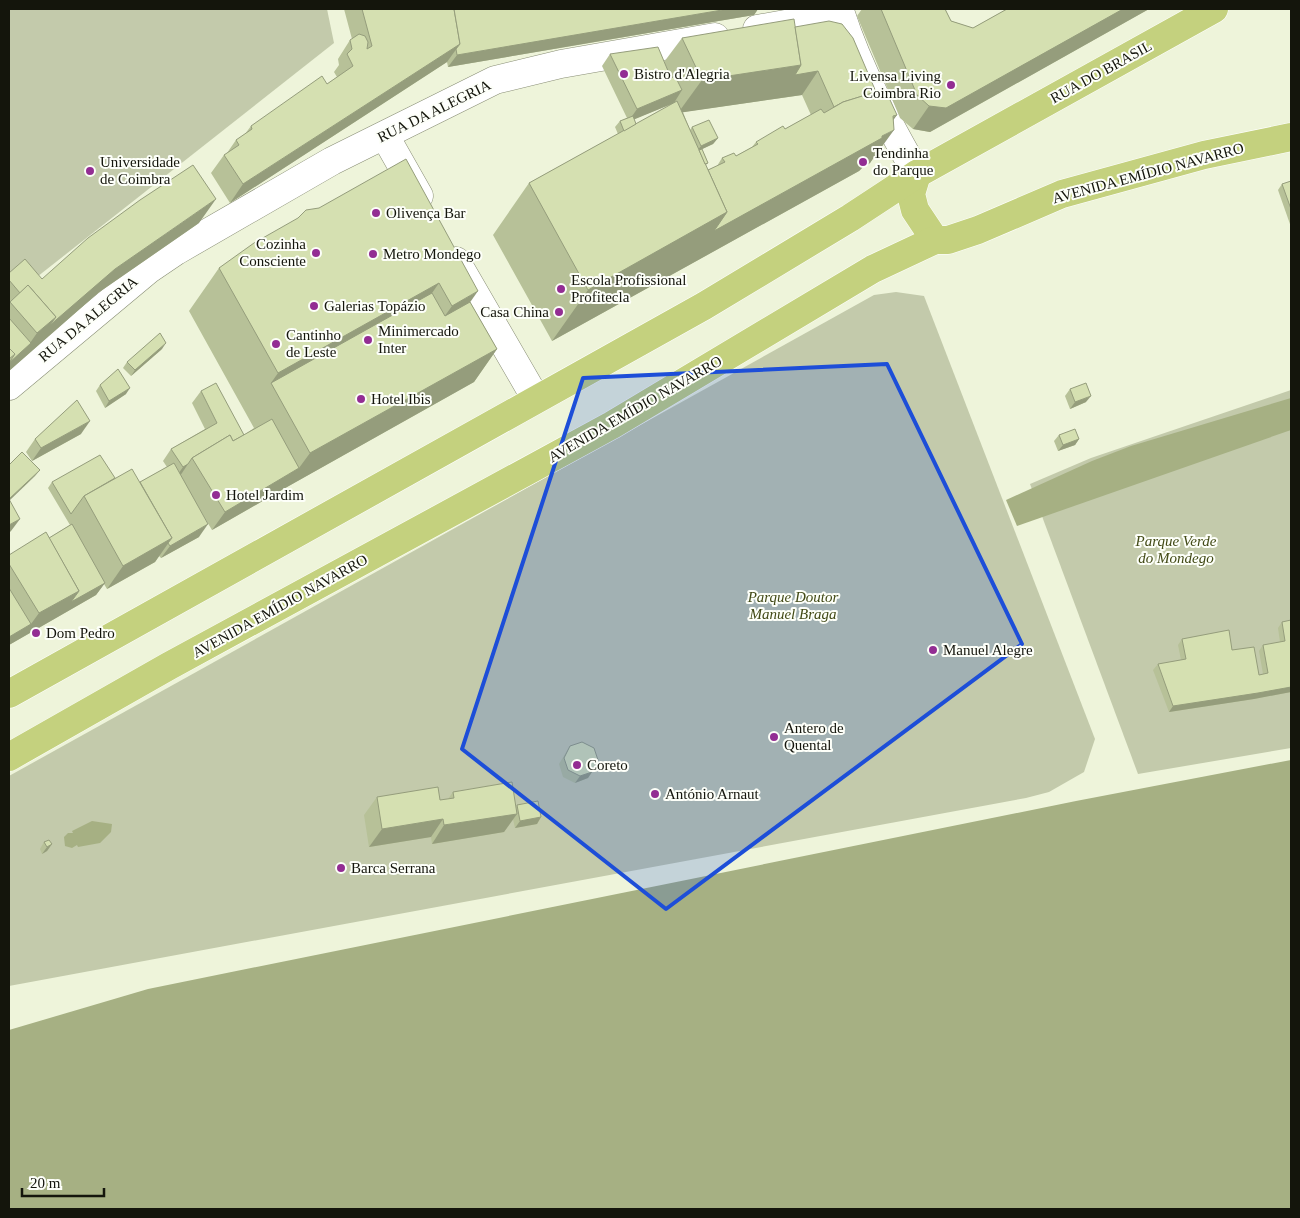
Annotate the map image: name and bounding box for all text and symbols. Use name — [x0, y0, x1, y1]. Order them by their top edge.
street label: RUA DO BRASIL — [1048, 38, 1154, 106]
place label: Bistro d'Alegria — [634, 66, 730, 82]
marker: Bistro d'Alegria — [618, 68, 630, 80]
place label: Livensa Living Coimbra Rio — [850, 68, 941, 101]
street label: RUA DA ALEGRIA — [375, 77, 493, 145]
marker: Livensa Living Coimbra Rio — [945, 79, 957, 91]
street label: AVENIDA EMÍDIO NAVARRO — [1051, 140, 1246, 206]
place label: Tendinha do Parque — [873, 145, 934, 178]
place label: Universidade de Coimbra — [100, 154, 180, 187]
marker: Tendinha do Parque — [857, 156, 869, 168]
marker: Universidade de Coimbra — [84, 165, 96, 177]
place label: Olivença Bar — [386, 205, 466, 221]
marker: Olivença Bar — [370, 207, 382, 219]
place label: Cozinha Consciente — [239, 236, 306, 269]
place label: Metro Mondego — [383, 246, 481, 262]
marker: Cozinha Consciente — [310, 247, 322, 259]
marker: Metro Mondego — [367, 248, 379, 260]
place label: Escola Profissional Profitecla — [571, 272, 686, 305]
street label: RUA DA ALEGRIA — [35, 273, 141, 365]
marker: Escola Profissional Profitecla — [555, 283, 567, 295]
place label: Galerias Topázio — [324, 298, 426, 314]
marker: Galerias Topázio — [308, 300, 320, 312]
place label: Casa China — [480, 304, 549, 320]
marker: Casa China — [553, 306, 565, 318]
place label: Minimercado Inter — [378, 323, 459, 356]
place label: Cantinho de Leste — [286, 327, 341, 360]
marker: Minimercado Inter — [362, 334, 374, 346]
marker: Cantinho de Leste — [270, 338, 282, 350]
street label: AVENIDA EMÍDIO NAVARRO — [545, 353, 725, 465]
place label: Hotel Ibis — [371, 391, 431, 407]
marker: Hotel Ibis — [355, 393, 367, 405]
place label: Hotel Jardim — [226, 487, 304, 503]
marker: Hotel Jardim — [210, 489, 222, 501]
park label: Parque Verde do Mondego — [1135, 533, 1217, 566]
street label: AVENIDA EMÍDIO NAVARRO — [190, 551, 370, 661]
park label: Parque Doutor Manuel Braga — [747, 589, 838, 622]
place label: Dom Pedro — [46, 625, 115, 641]
marker: Dom Pedro — [30, 627, 42, 639]
place label: Manuel Alegre — [943, 642, 1033, 658]
marker: Manuel Alegre — [927, 644, 939, 656]
place label: Antero de Quental — [784, 720, 844, 753]
marker: Antero de Quental — [768, 731, 780, 743]
place label: Coreto — [587, 757, 628, 773]
marker: Coreto — [571, 759, 583, 771]
place label: António Arnaut — [665, 786, 760, 802]
marker: António Arnaut — [649, 788, 661, 800]
place label: Barca Serrana — [351, 860, 436, 876]
marker: Barca Serrana — [335, 862, 347, 874]
scale bar — [22, 1166, 105, 1198]
text: 20 m — [30, 1175, 61, 1191]

